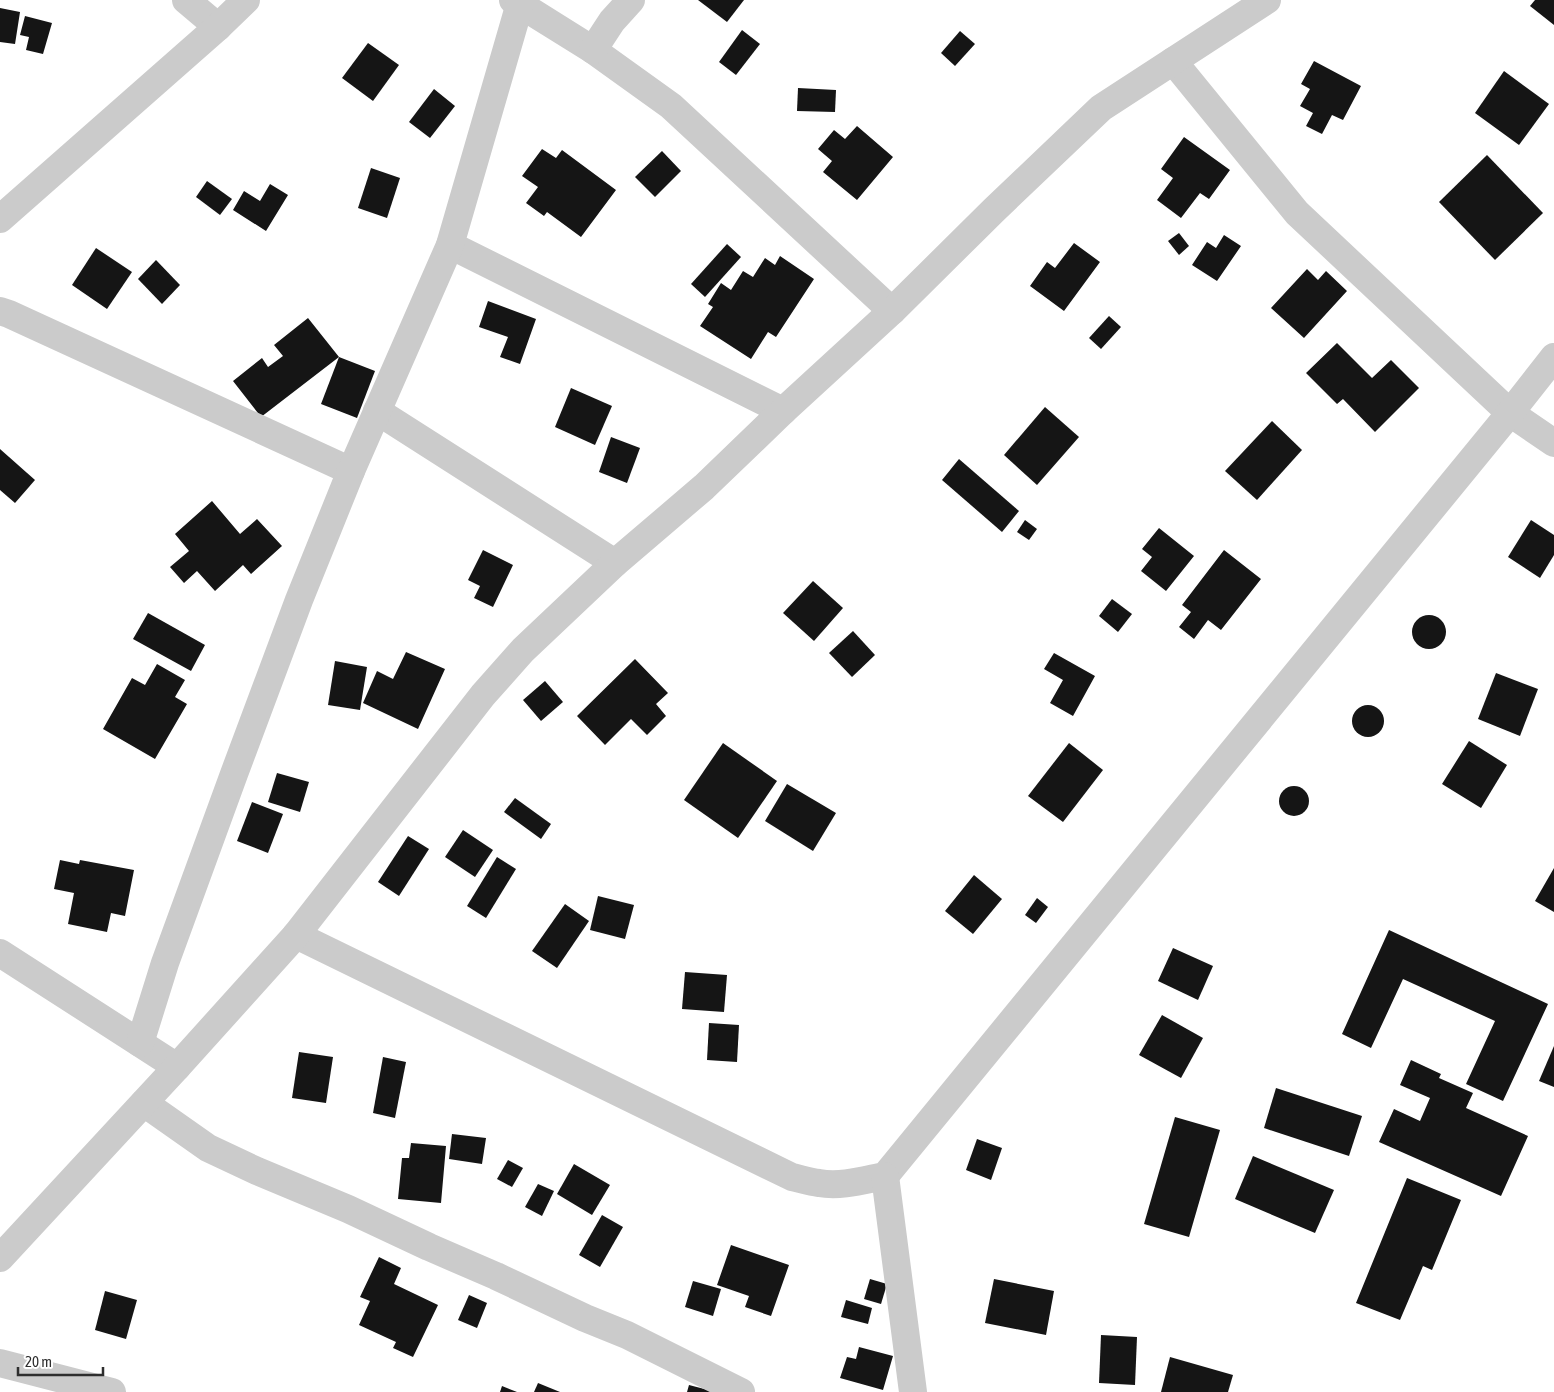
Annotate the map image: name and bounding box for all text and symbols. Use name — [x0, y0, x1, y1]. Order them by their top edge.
scale bar — [18, 1344, 102, 1376]
text: 20 m — [25, 1353, 52, 1370]

